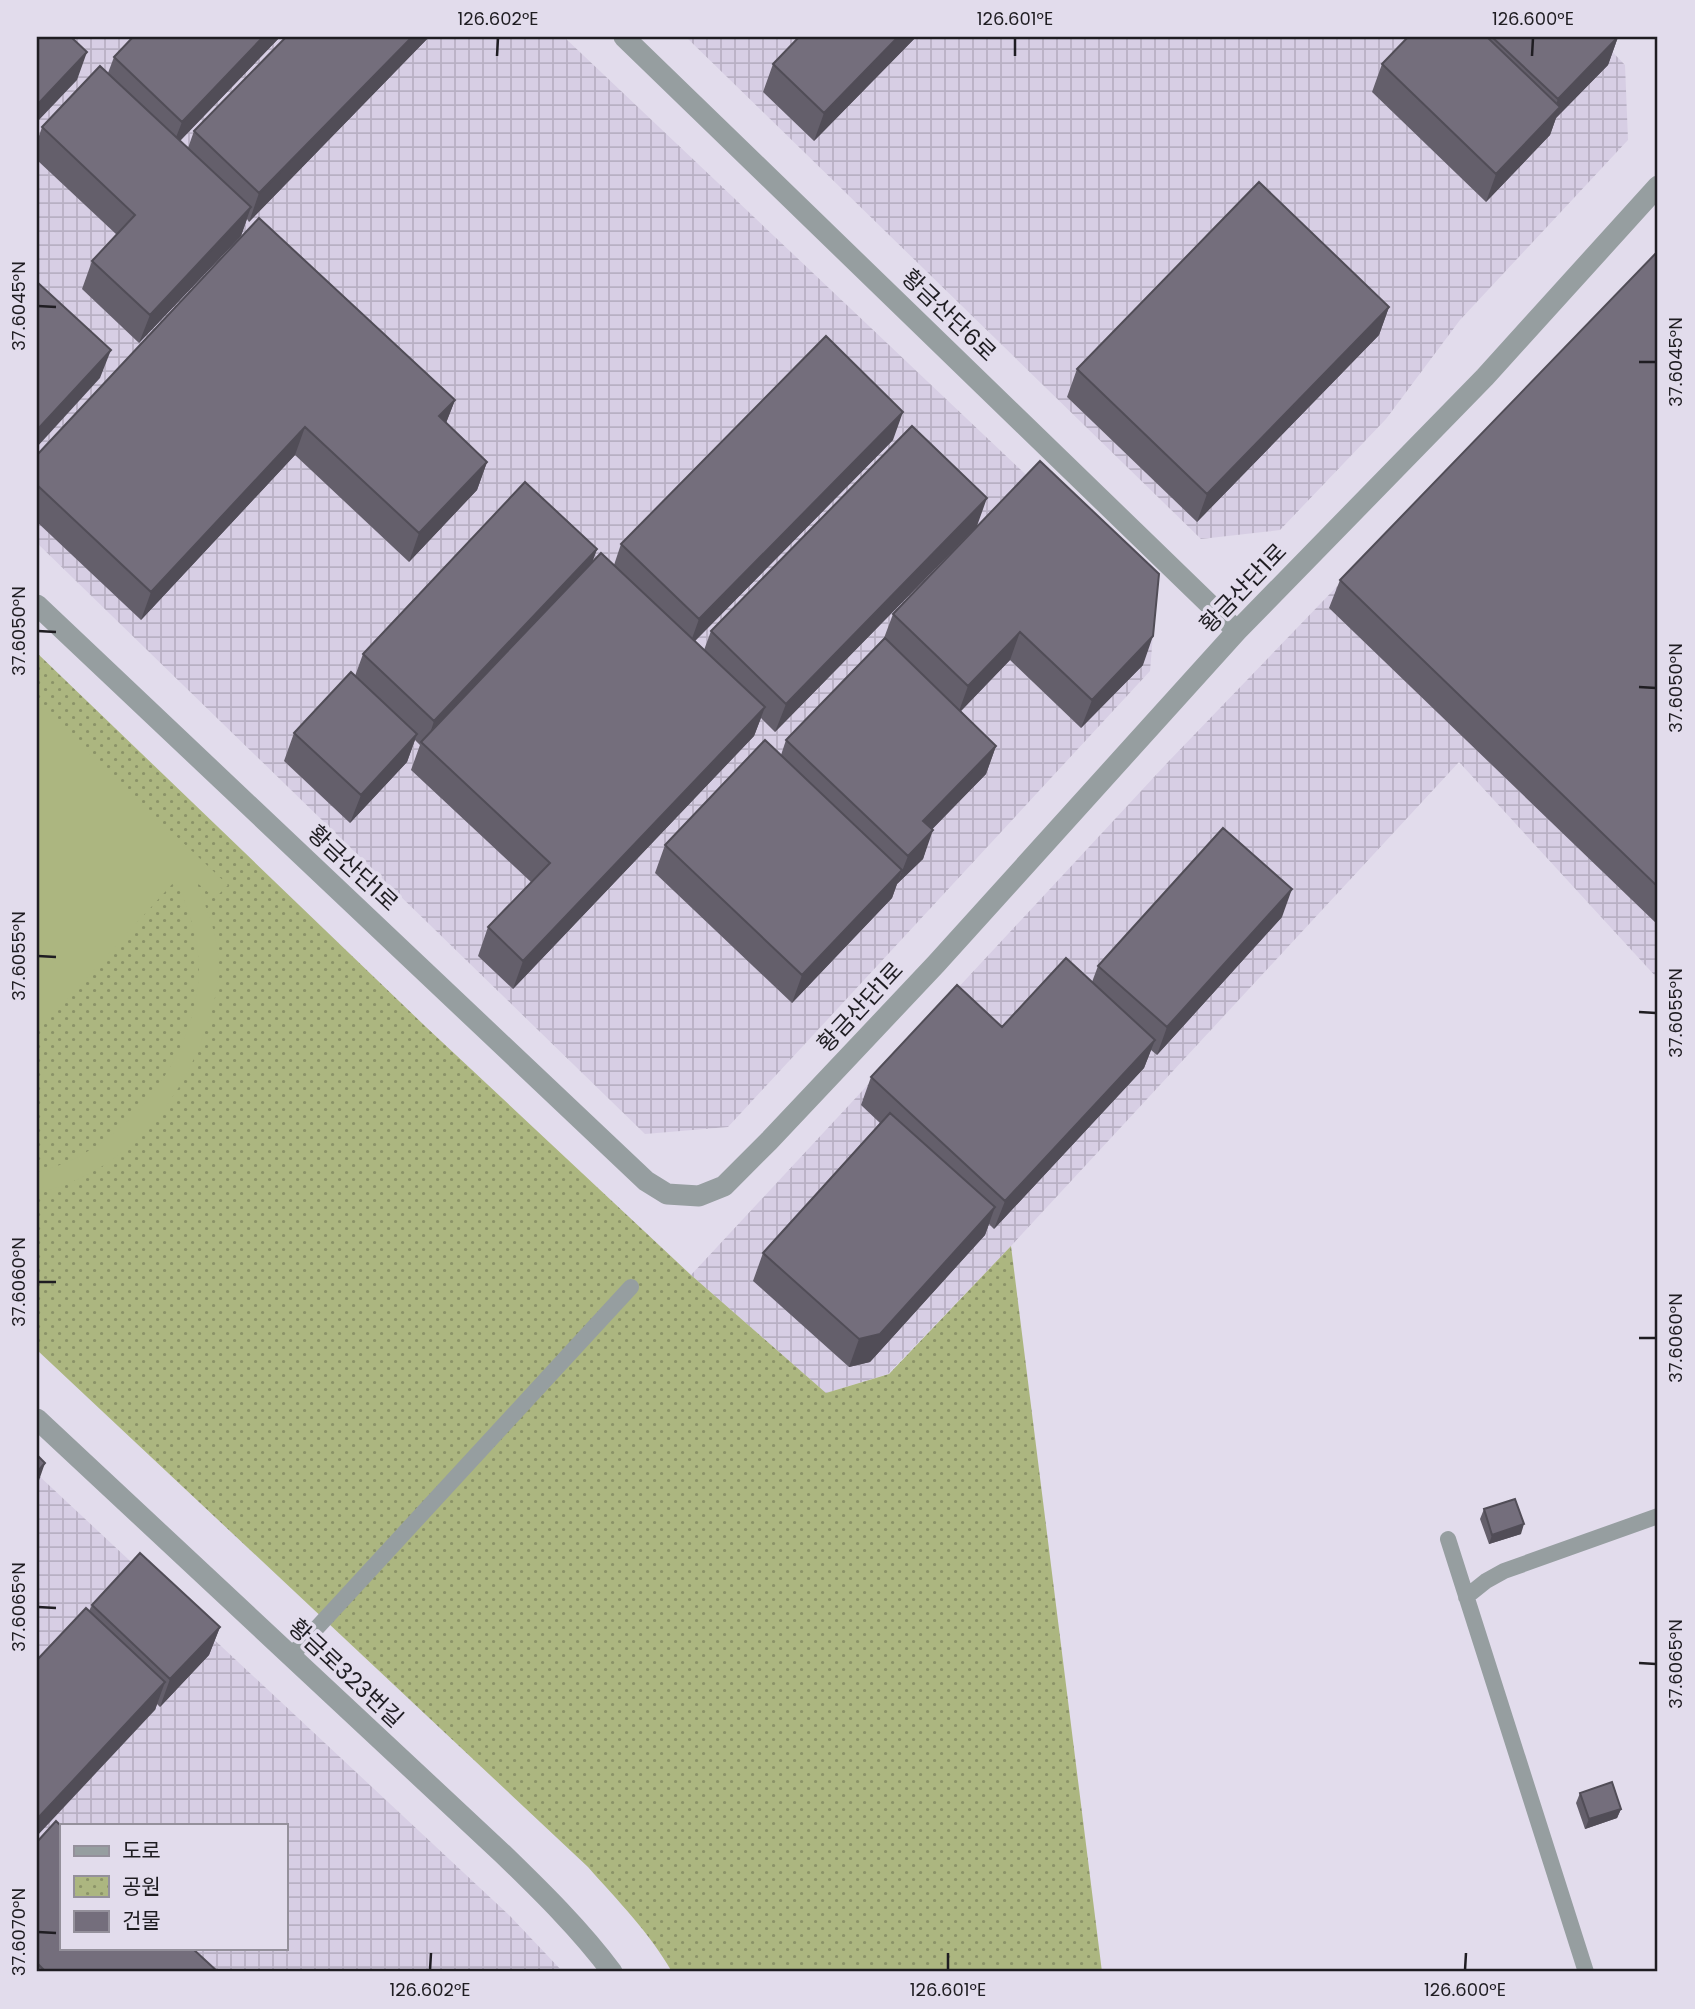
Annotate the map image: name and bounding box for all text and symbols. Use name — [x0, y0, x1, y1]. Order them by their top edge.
text: 126.602°E — [457, 6, 539, 31]
text: 126.601°E — [977, 6, 1053, 31]
text: 126.600°E — [1492, 6, 1574, 31]
text: 37.6045°N — [6, 261, 31, 351]
street label: 황금산단6로 — [895, 262, 1003, 368]
text: 37.6045°N — [1663, 317, 1688, 407]
street label: 황금산단1로 — [1192, 536, 1294, 640]
text: 37.6050°N — [6, 586, 31, 676]
text: 37.6050°N — [1663, 643, 1688, 733]
street label: 황금산단1로 — [301, 818, 405, 918]
text: 37.6055°N — [6, 911, 31, 1001]
street label: 황금산단1로 — [810, 955, 910, 1059]
text: 37.6055°N — [1663, 968, 1688, 1058]
text: 37.6060°N — [6, 1237, 31, 1327]
text: 37.6060°N — [1663, 1293, 1688, 1383]
text: 37.6065°N — [6, 1562, 31, 1652]
street label: 황금로323번길 — [282, 1611, 410, 1735]
text: 37.6065°N — [1663, 1619, 1688, 1709]
legend — [60, 1824, 287, 1950]
text: 도로 — [122, 1836, 161, 1865]
text: 공원 — [122, 1872, 161, 1901]
text: 37.6070°N — [6, 1888, 31, 1976]
text: 건물 — [122, 1906, 161, 1935]
text: 126.602°E — [389, 1977, 471, 2002]
text: 126.601°E — [910, 1977, 986, 2002]
text: 126.600°E — [1424, 1977, 1506, 2002]

